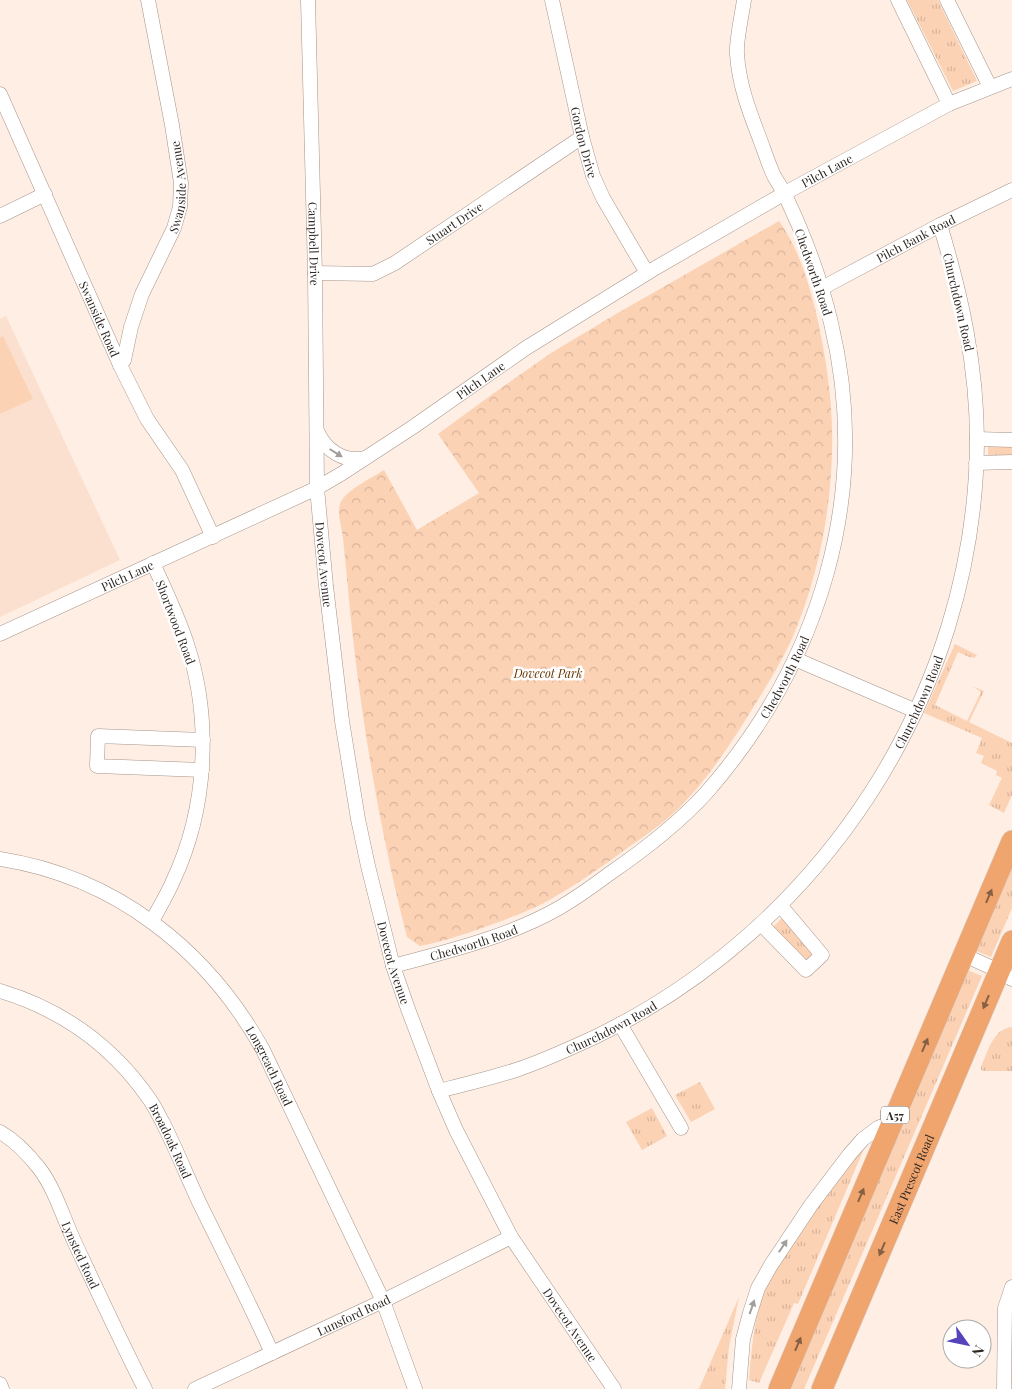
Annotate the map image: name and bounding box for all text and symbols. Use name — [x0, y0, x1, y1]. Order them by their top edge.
street label: Gordon Drive — [568, 105, 601, 180]
street label: Swanside Avenue — [165, 140, 189, 236]
street label: Pilch Lane — [798, 150, 855, 191]
street label: Stuart Drive — [423, 198, 486, 248]
street label: Campbell Drive — [305, 202, 323, 286]
street label: Pilch Bank Road — [873, 211, 958, 266]
street label: Chedworth Road — [792, 226, 836, 318]
street label: Churchdown Road — [940, 251, 978, 353]
street label: Swanside Road — [76, 279, 123, 359]
street label: Pilch Lane — [453, 357, 508, 403]
one-way arrow — [330, 448, 343, 458]
street label: Dovecot Avenue — [312, 521, 336, 608]
street label: Pilch Lane — [98, 556, 156, 594]
street label: Shortwood Road — [153, 577, 199, 667]
street label: Chedworth Road — [756, 633, 812, 721]
street label: Churchdown Road — [890, 653, 946, 751]
park label: Dovecot Park — [513, 665, 582, 681]
one-way arrow — [985, 889, 993, 903]
street label: Dovecot Avenue — [374, 920, 414, 1006]
street label: Chedworth Road — [428, 921, 520, 964]
one-way arrow — [982, 995, 990, 1009]
street label: Churchdown Road — [563, 997, 660, 1057]
street label: Longreach Road — [243, 1023, 297, 1108]
one-way arrow — [922, 1038, 930, 1052]
street label: Broadoak Road — [146, 1100, 195, 1181]
road number: A57 — [881, 1106, 909, 1124]
street label: East Prescot Road — [885, 1132, 937, 1226]
one-way arrow — [858, 1188, 866, 1202]
street label: Lynsted Road — [58, 1219, 103, 1291]
one-way arrow — [778, 1239, 788, 1253]
one-way arrow — [877, 1242, 885, 1256]
street label: Dovecot Avenue — [540, 1285, 601, 1365]
street label: Lunsford Road — [314, 1291, 393, 1339]
one-way arrow — [749, 1299, 756, 1314]
north arrow — [942, 1319, 992, 1369]
one-way arrow — [794, 1337, 802, 1351]
text: N — [968, 1342, 989, 1361]

